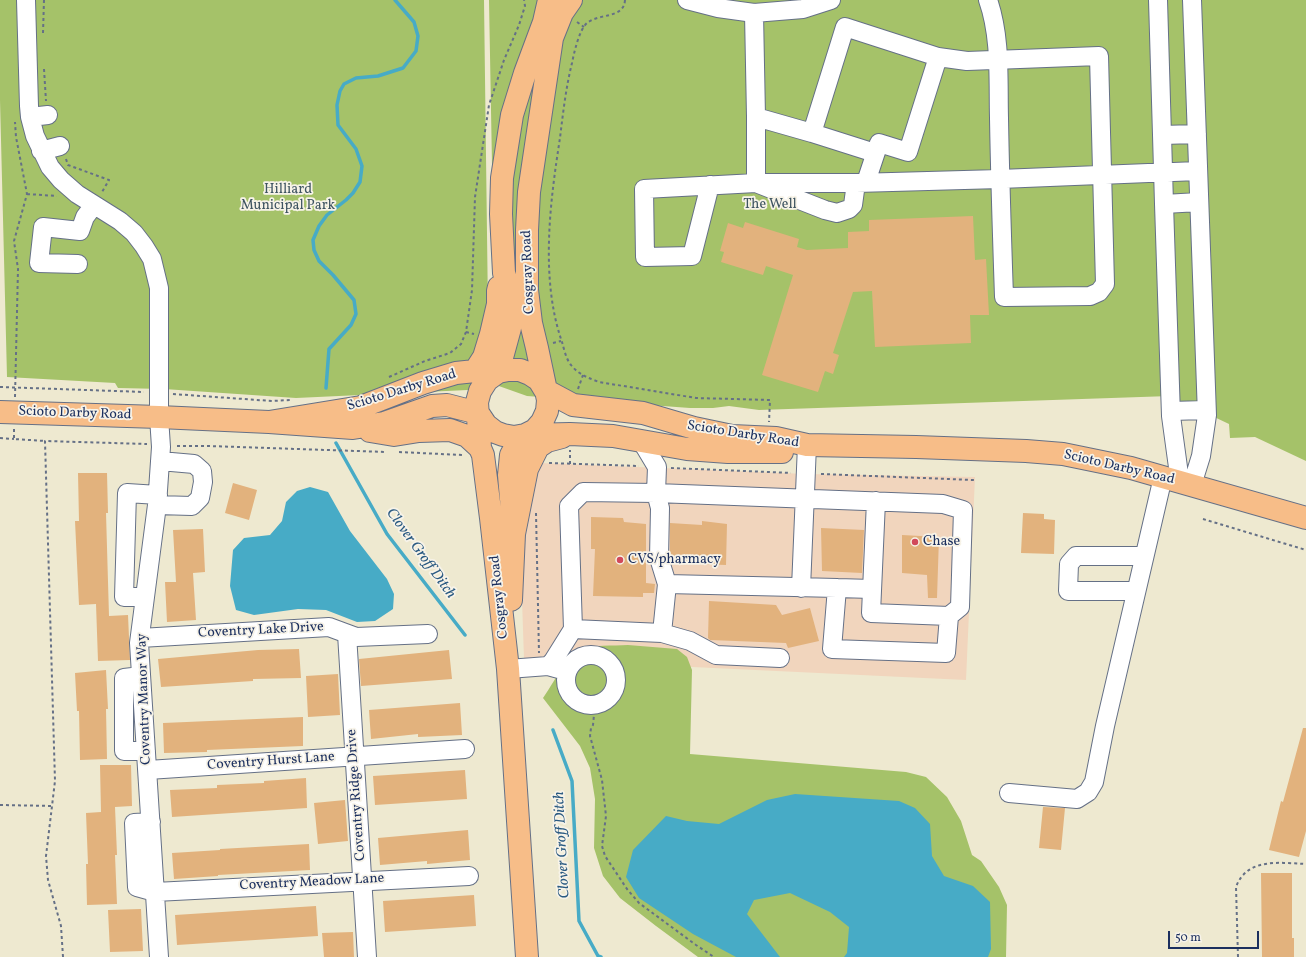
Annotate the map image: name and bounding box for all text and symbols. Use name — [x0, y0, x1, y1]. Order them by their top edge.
park label: Hilliard Municipal Park — [241, 182, 335, 214]
park label: The Well — [743, 197, 797, 213]
street label: Cosgray Road — [519, 230, 539, 314]
street label: Scioto Darby Road — [345, 366, 459, 416]
street label: Scioto Darby Road — [18, 404, 132, 424]
street label: Scioto Darby Road — [686, 418, 800, 452]
street label: Scioto Darby Road — [1062, 447, 1176, 489]
water label: Clover Groff Ditch — [381, 505, 459, 603]
place label: Chase — [923, 534, 960, 550]
marker: Chase — [910, 537, 920, 547]
place label: CVS/pharmacy — [628, 552, 721, 568]
street label: Cosgray Road — [487, 554, 513, 640]
marker: CVS/pharmacy — [615, 555, 625, 565]
street label: Coventry Lake Drive — [198, 619, 324, 643]
street label: Coventry Manor Way — [134, 633, 156, 765]
street label: Coventry Ridge Drive — [344, 728, 370, 862]
street label: Coventry Hurst Lane — [207, 749, 335, 775]
water label: Clover Groff Ditch — [551, 791, 575, 899]
street label: Coventry Meadow Lane — [239, 871, 385, 895]
scale bar — [1170, 923, 1261, 949]
text: 50 m — [1175, 930, 1201, 946]

